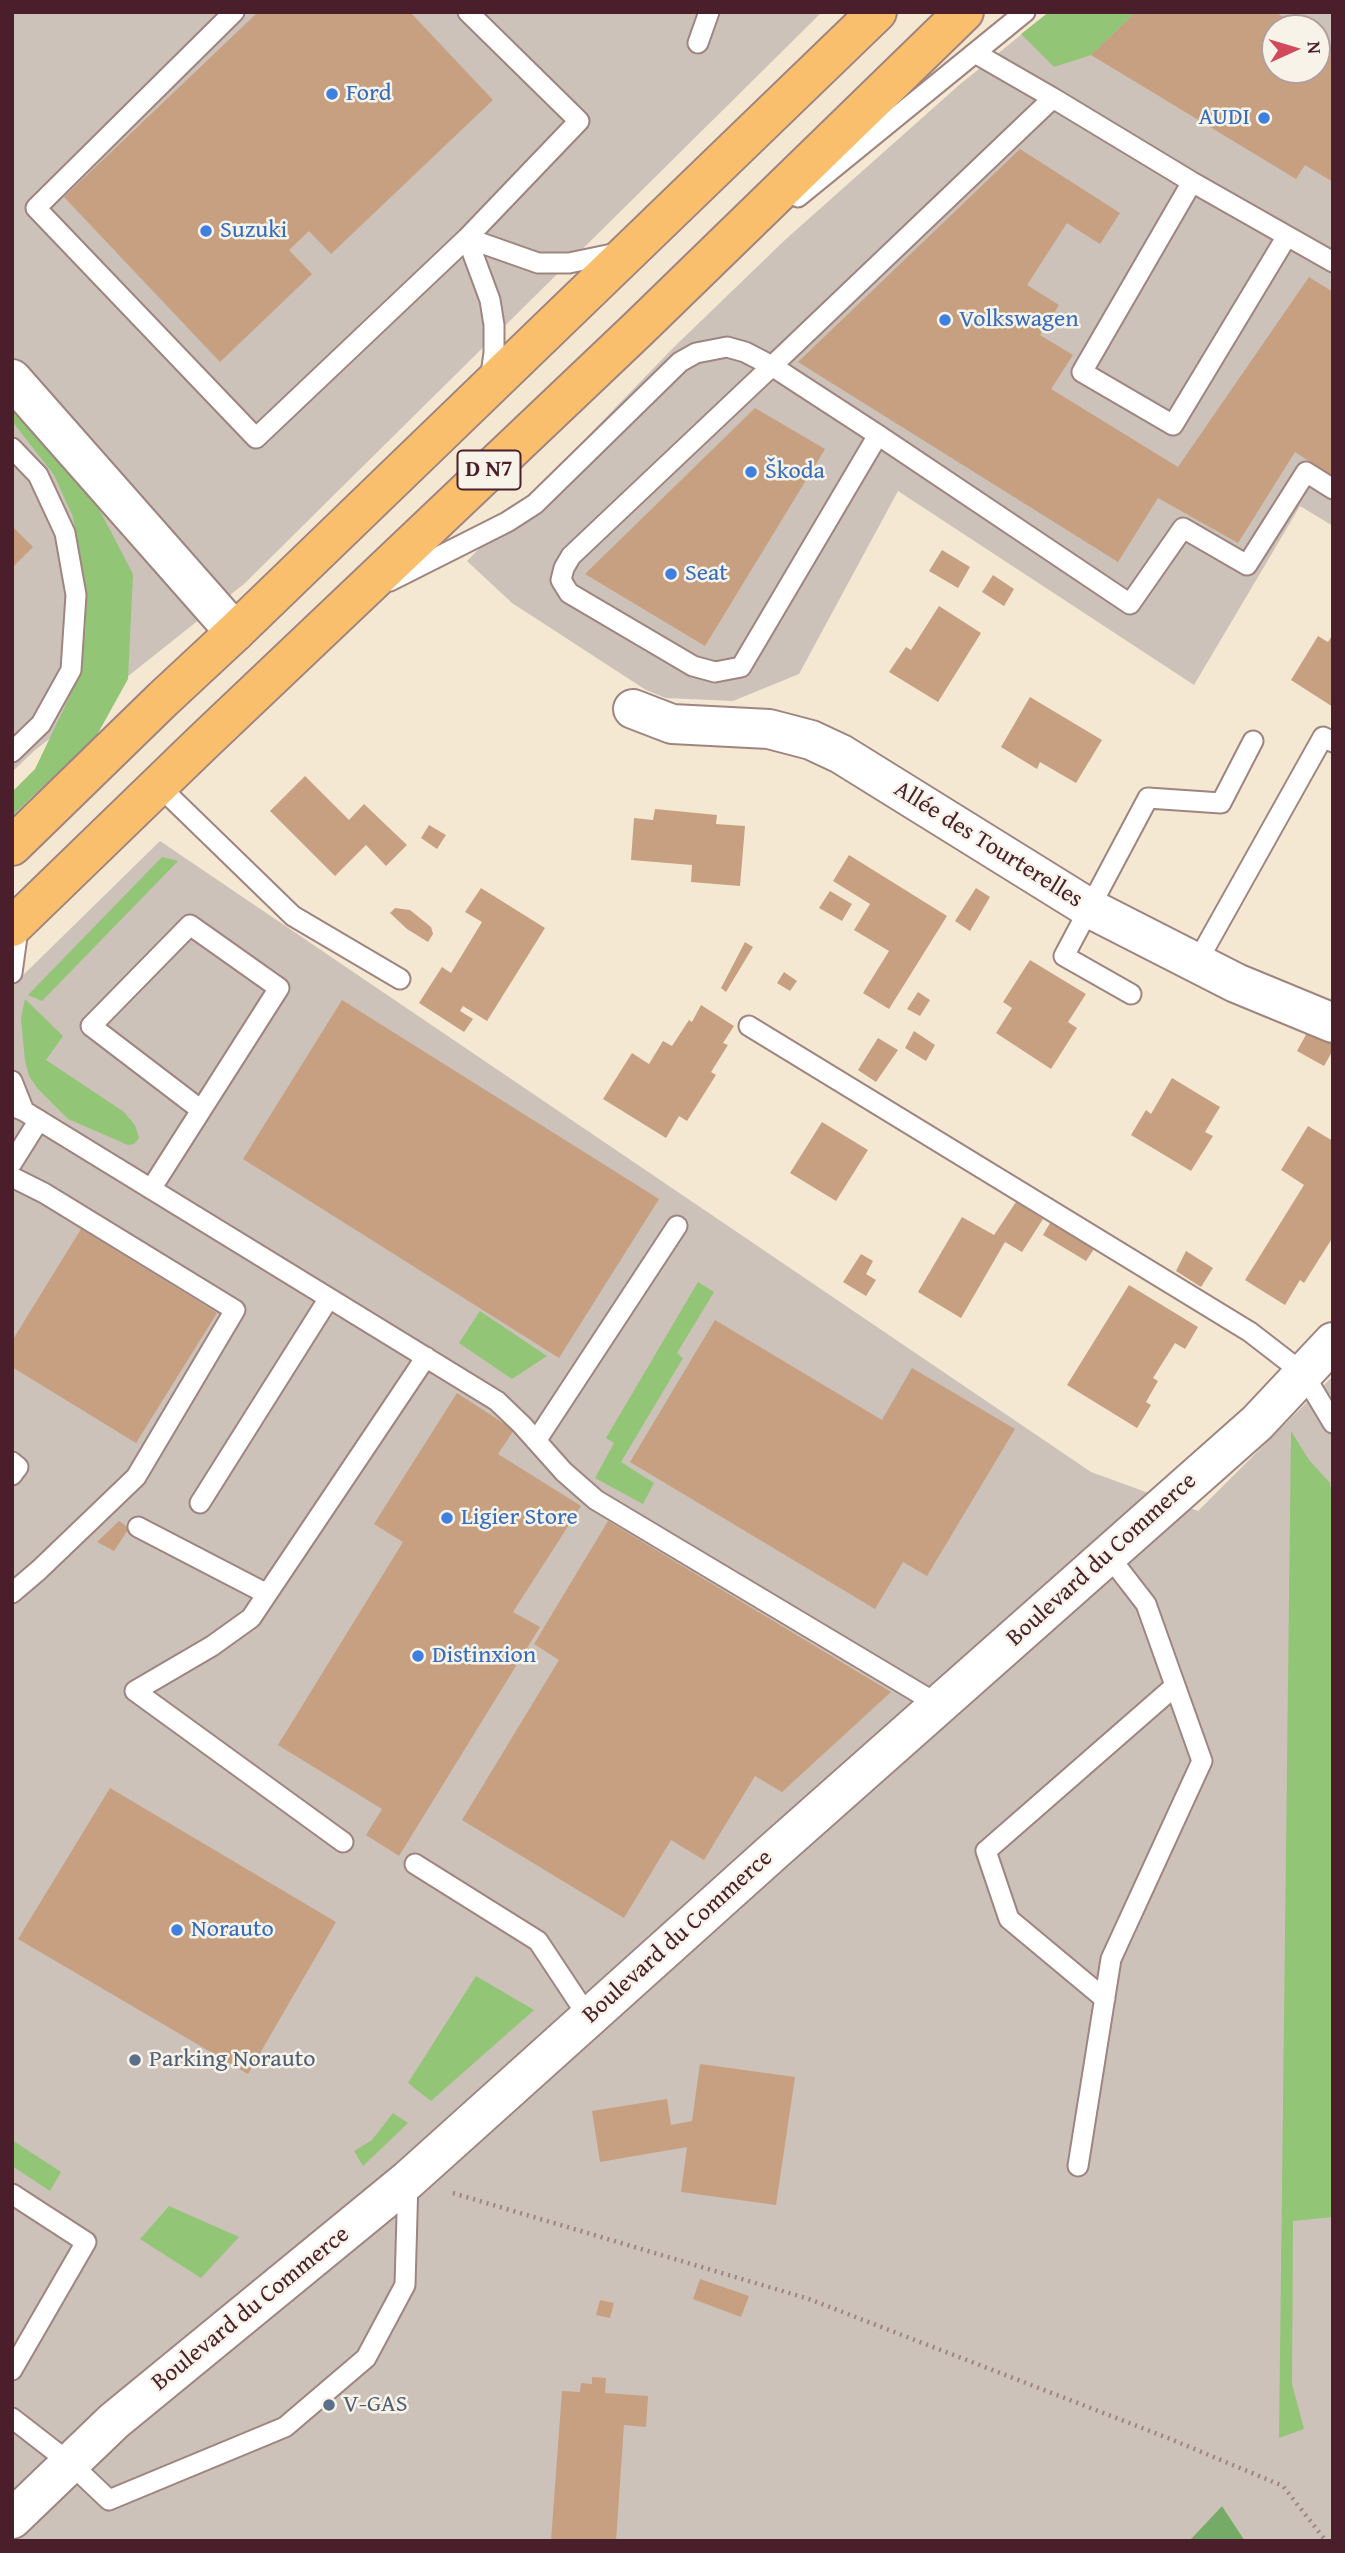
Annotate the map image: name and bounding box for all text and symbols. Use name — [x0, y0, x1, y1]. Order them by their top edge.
north arrow — [1261, 14, 1331, 84]
text: N — [1301, 40, 1329, 55]
place label: Ford — [346, 80, 391, 108]
marker: Ford — [324, 86, 340, 102]
place label: AUDI — [1199, 104, 1250, 132]
marker: AUDI — [1256, 110, 1272, 126]
place label: Suzuki — [220, 217, 287, 245]
marker: Suzuki — [198, 223, 214, 239]
place label: Volkswagen — [959, 306, 1079, 334]
marker: Volkswagen — [937, 312, 953, 328]
road number: D N7 — [458, 450, 520, 490]
place label: Škoda — [765, 458, 825, 486]
marker: Škoda — [743, 464, 759, 480]
place label: Seat — [685, 560, 728, 588]
marker: Seat — [663, 566, 679, 582]
street label: Allée des Tourterelles — [888, 775, 1088, 915]
street label: Boulevard du Commerce — [1001, 1467, 1203, 1653]
place label: Ligier Store — [461, 1504, 578, 1532]
marker: Ligier Store — [439, 1510, 455, 1526]
place label: Distinxion — [432, 1642, 536, 1670]
marker: Distinxion — [410, 1648, 426, 1664]
street label: Boulevard du Commerce — [577, 1844, 779, 2030]
place label: Norauto — [191, 1916, 274, 1944]
marker: Norauto — [169, 1922, 185, 1938]
place label: Parking Norauto — [149, 2046, 315, 2074]
marker: Parking Norauto — [127, 2052, 143, 2068]
street label: Boulevard du Commerce — [146, 2221, 356, 2397]
place label: V-GAS — [343, 2391, 407, 2419]
marker: V-GAS — [321, 2397, 337, 2413]

